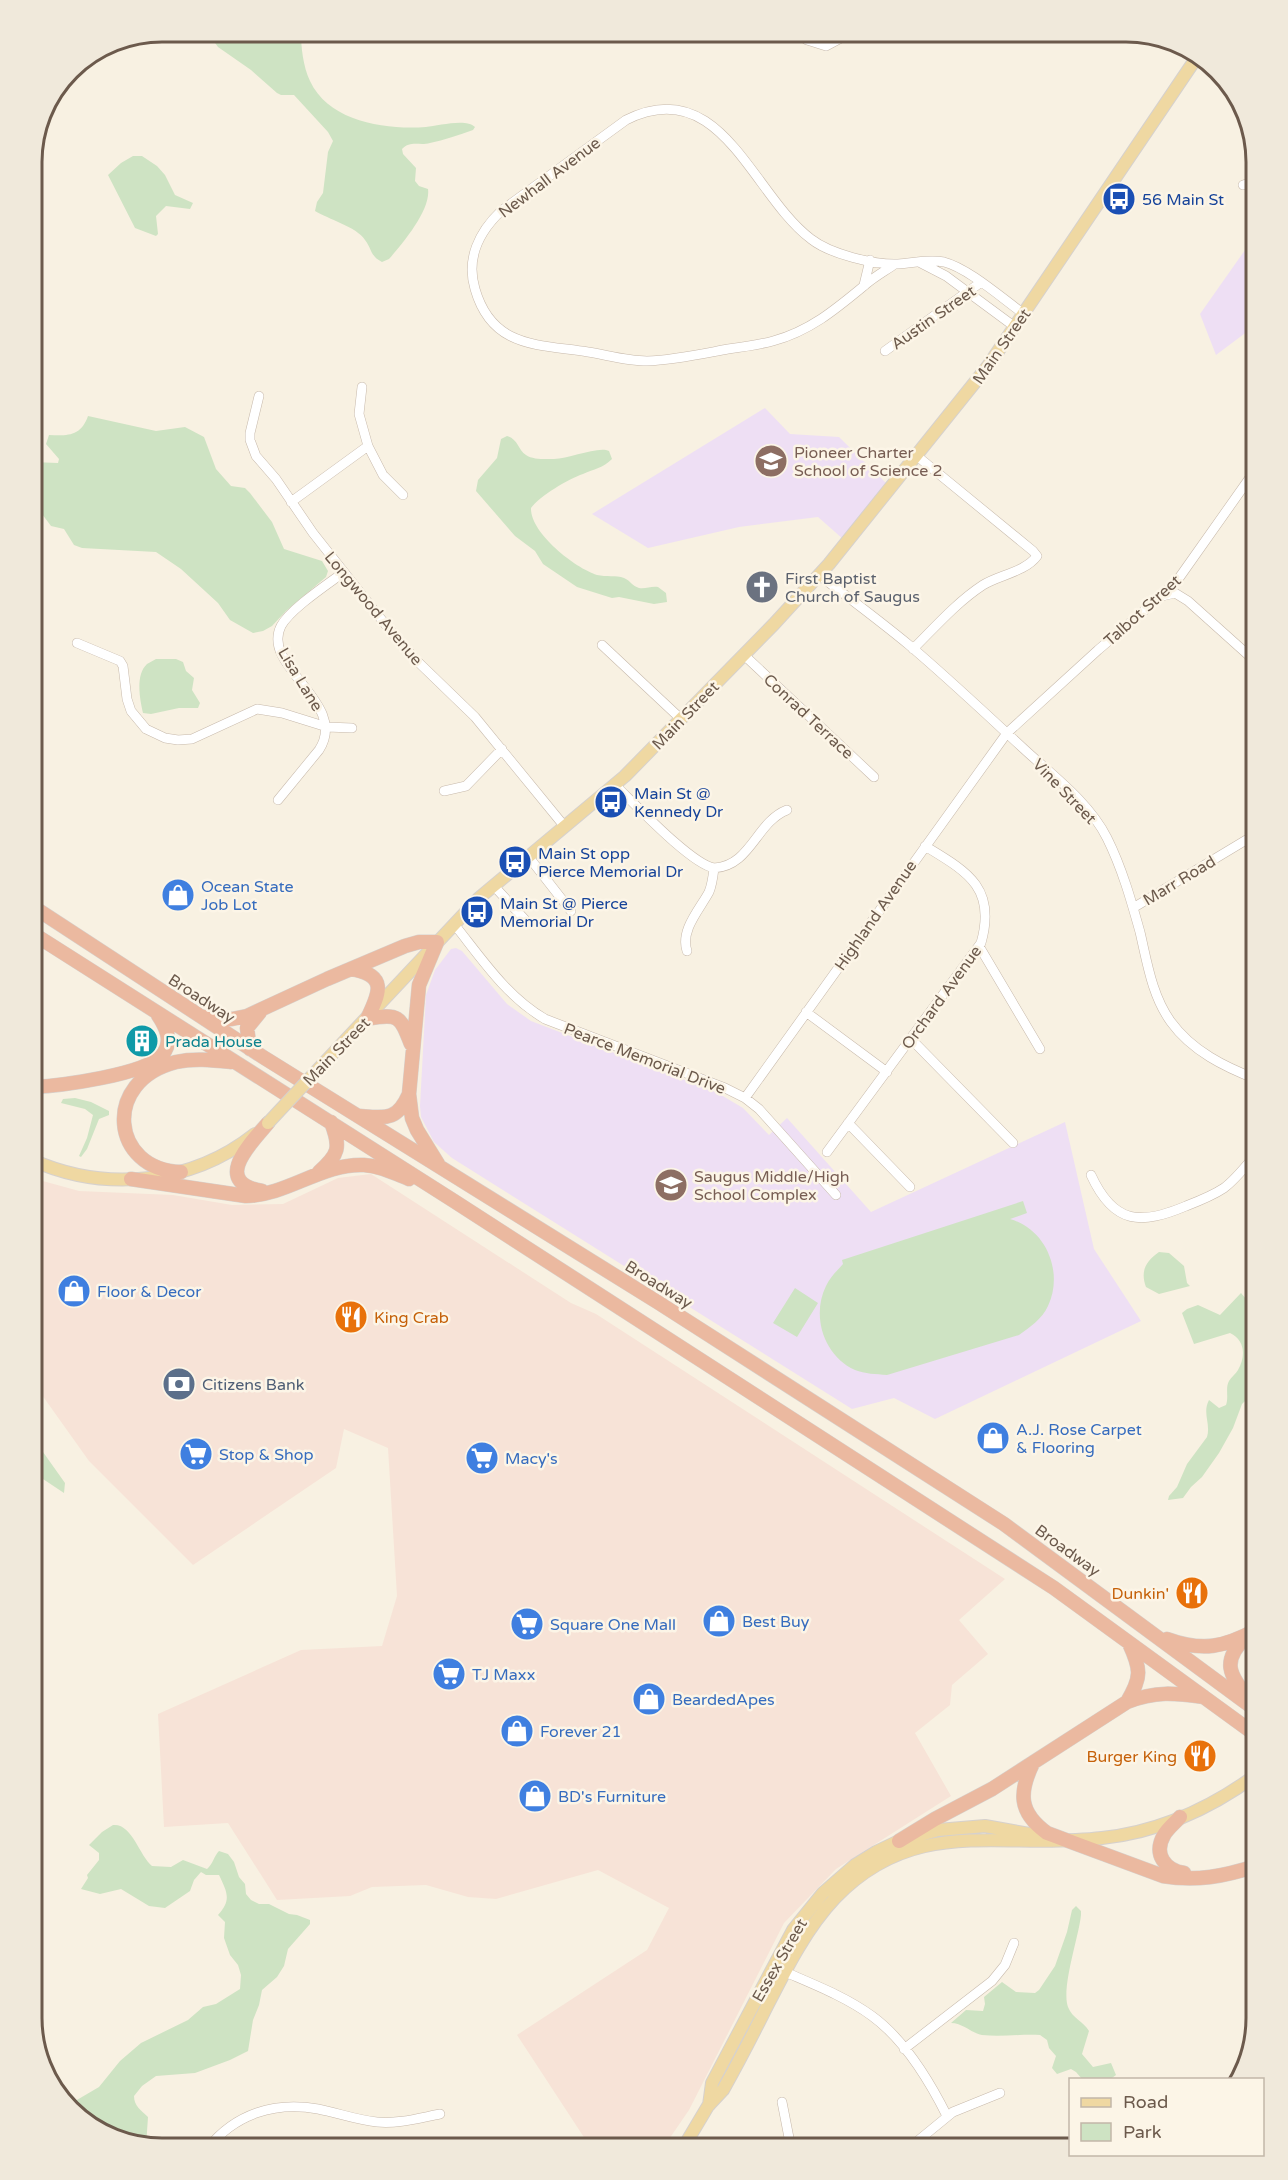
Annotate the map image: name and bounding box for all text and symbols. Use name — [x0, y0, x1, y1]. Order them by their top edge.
street label: Newhall Avenue — [495, 133, 604, 223]
bus stop icon: 56 Main St — [1101, 181, 1137, 217]
place label: 56 Main St — [1142, 190, 1224, 210]
street label: Austin Street — [887, 281, 980, 354]
street label: Main Street — [968, 305, 1035, 388]
school or university icon: Pioneer Charter School of Science 2 — [753, 443, 789, 479]
place label: Pioneer Charter School of Science 2 — [794, 443, 943, 481]
street label: Longwood Avenue — [320, 548, 427, 670]
church icon: First Baptist Church of Saugus — [744, 569, 780, 605]
place label: First Baptist Church of Saugus — [785, 569, 920, 607]
street label: Talbot Street — [1100, 571, 1185, 651]
street label: Lisa Lane — [273, 644, 327, 715]
street label: Conrad Terrace — [759, 670, 858, 764]
street label: Main Street — [648, 677, 724, 754]
street label: Vine Street — [1028, 755, 1101, 829]
bus stop icon: Main St @ Kennedy Dr — [593, 784, 629, 820]
place label: Main St @ Kennedy Dr — [634, 784, 724, 822]
bus stop icon: Main St opp Pierce Memorial Dr — [497, 844, 533, 880]
place label: Main St opp Pierce Memorial Dr — [538, 844, 684, 882]
street label: Marr Road — [1140, 851, 1219, 910]
street label: Highland Avenue — [830, 857, 921, 975]
shop icon: Ocean State Job Lot — [160, 877, 196, 913]
place label: Ocean State Job Lot — [201, 877, 294, 915]
bus stop icon: Main St @ Pierce Memorial Dr — [459, 894, 495, 930]
place label: Main St @ Pierce Memorial Dr — [500, 894, 628, 932]
street label: Orchard Avenue — [897, 942, 986, 1053]
street label: Broadway — [164, 970, 239, 1028]
street label: Main Street — [299, 1013, 375, 1090]
street label: Pearce Memorial Drive — [561, 1019, 728, 1099]
building icon: Prada House — [124, 1023, 160, 1059]
place label: Prada House — [165, 1032, 262, 1052]
school or university icon: Saugus Middle/High School Complex — [653, 1167, 689, 1203]
place label: Saugus Middle/High School Complex — [694, 1167, 850, 1205]
street label: Broadway — [621, 1256, 696, 1314]
shop icon: Floor & Decor — [56, 1273, 92, 1309]
place label: Floor & Decor — [97, 1282, 202, 1302]
restaurant icon: King Crab — [333, 1299, 369, 1335]
place label: King Crab — [374, 1308, 449, 1328]
bank icon: Citizens Bank — [161, 1366, 197, 1402]
place label: Citizens Bank — [202, 1375, 305, 1395]
shop icon: A.J. Rose Carpet & Flooring — [975, 1420, 1011, 1456]
place label: A.J. Rose Carpet & Flooring — [1016, 1420, 1142, 1458]
supermarket icon: Stop & Shop — [178, 1436, 214, 1472]
supermarket icon: Macy's — [464, 1440, 500, 1476]
place label: Stop & Shop — [219, 1445, 314, 1465]
place label: Macy's — [505, 1449, 558, 1469]
street label: Broadway — [1031, 1520, 1104, 1581]
restaurant icon: Dunkin' — [1174, 1575, 1210, 1611]
place label: Dunkin' — [1112, 1584, 1169, 1604]
shop icon: Best Buy — [701, 1603, 737, 1639]
supermarket icon: Square One Mall — [509, 1606, 545, 1642]
place label: Best Buy — [742, 1612, 810, 1632]
place label: Square One Mall — [550, 1615, 676, 1635]
supermarket icon: TJ Maxx — [431, 1656, 467, 1692]
place label: TJ Maxx — [472, 1665, 535, 1685]
shop icon: BeardedApes — [631, 1681, 667, 1717]
place label: BeardedApes — [672, 1690, 775, 1710]
shop icon: Forever 21 — [499, 1713, 535, 1749]
place label: Forever 21 — [540, 1722, 622, 1742]
restaurant icon: Burger King — [1182, 1738, 1218, 1774]
place label: Burger King — [1086, 1747, 1177, 1767]
shop icon: BD's Furniture — [517, 1778, 553, 1814]
place label: BD's Furniture — [558, 1787, 666, 1807]
street label: Essex Street — [748, 1915, 812, 2006]
legend — [1069, 2078, 1264, 2156]
text: Road — [1123, 2091, 1168, 2113]
text: Park — [1123, 2121, 1162, 2143]

